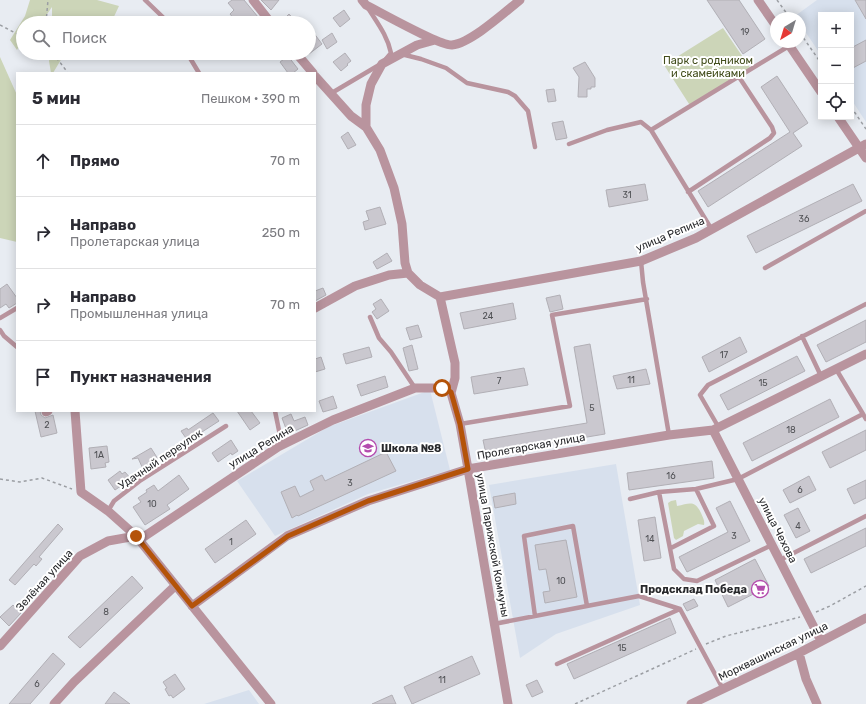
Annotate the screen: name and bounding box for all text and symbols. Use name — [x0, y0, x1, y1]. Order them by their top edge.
north arrow — [770, 12, 806, 48]
map controls — [818, 12, 854, 120]
button: + — [818, 12, 854, 48]
search box — [16, 16, 316, 60]
icon: search — [30, 27, 52, 49]
house number: 19 — [740, 27, 750, 37]
text: Поиск — [62, 29, 107, 47]
button: − — [818, 48, 854, 84]
park label: Парк с родником и скамейками — [663, 54, 753, 80]
button: locate — [818, 84, 854, 120]
text: 5 мин — [32, 88, 81, 108]
text: Пешком · 390 m — [201, 91, 300, 106]
icon: ahead — [32, 150, 54, 172]
text: Прямо — [70, 152, 120, 170]
text: 70 m — [270, 153, 300, 168]
house number: 31 — [622, 190, 632, 200]
street label: улица Репина — [634, 214, 707, 255]
house number: 36 — [799, 214, 810, 224]
text: Направо — [70, 216, 136, 234]
icon: right — [32, 222, 54, 244]
text: 250 m — [262, 225, 300, 240]
text: Пролетарская улица — [70, 234, 200, 249]
text: Направо — [70, 288, 136, 306]
icon: right — [32, 294, 54, 316]
text: 70 m — [270, 297, 300, 312]
text: Промышленная улица — [70, 306, 208, 321]
house number: 24 — [483, 311, 494, 321]
house number: 17 — [720, 350, 729, 360]
icon: arrive — [32, 366, 54, 388]
text: Пункт назначения — [70, 368, 212, 386]
house number: 11 — [627, 375, 635, 385]
house number: 7 — [497, 376, 502, 386]
house number: 15 — [758, 378, 768, 388]
route start — [433, 379, 451, 397]
house number: 5 — [589, 403, 595, 413]
house number: 2 — [44, 420, 50, 430]
street label: улица Репина — [226, 422, 296, 471]
house number: 18 — [786, 425, 796, 435]
street label: Удачный переулок — [116, 426, 205, 492]
street label: Пролетарская улица — [476, 431, 586, 462]
school or university icon: Школа №8 — [358, 438, 378, 458]
place label: Школа №8 — [381, 442, 442, 455]
house number: 1А — [94, 450, 104, 460]
house number: 16 — [666, 471, 676, 481]
street label: улица Парижской Коммуны — [473, 472, 512, 618]
house number: 3 — [347, 478, 353, 488]
house number: 6 — [797, 485, 803, 495]
street label: улица Чехова — [755, 495, 800, 565]
house number: 10 — [147, 499, 157, 509]
house number: 4 — [795, 521, 801, 531]
route end — [127, 527, 145, 545]
house number: 3 — [731, 531, 737, 541]
house number: 14 — [645, 534, 655, 544]
house number: 1 — [229, 537, 233, 547]
street label: Зелёная улица — [13, 547, 75, 614]
house number: 10 — [556, 576, 566, 586]
supermarket icon: Продсклад Победа — [750, 579, 770, 599]
place label: Продсклад Победа — [640, 583, 747, 596]
house number: 8 — [103, 607, 109, 617]
street label: Морквашинская улица — [716, 619, 830, 684]
house number: 15 — [617, 643, 627, 653]
house number: 11 — [438, 675, 446, 685]
house number: 6 — [34, 679, 40, 689]

